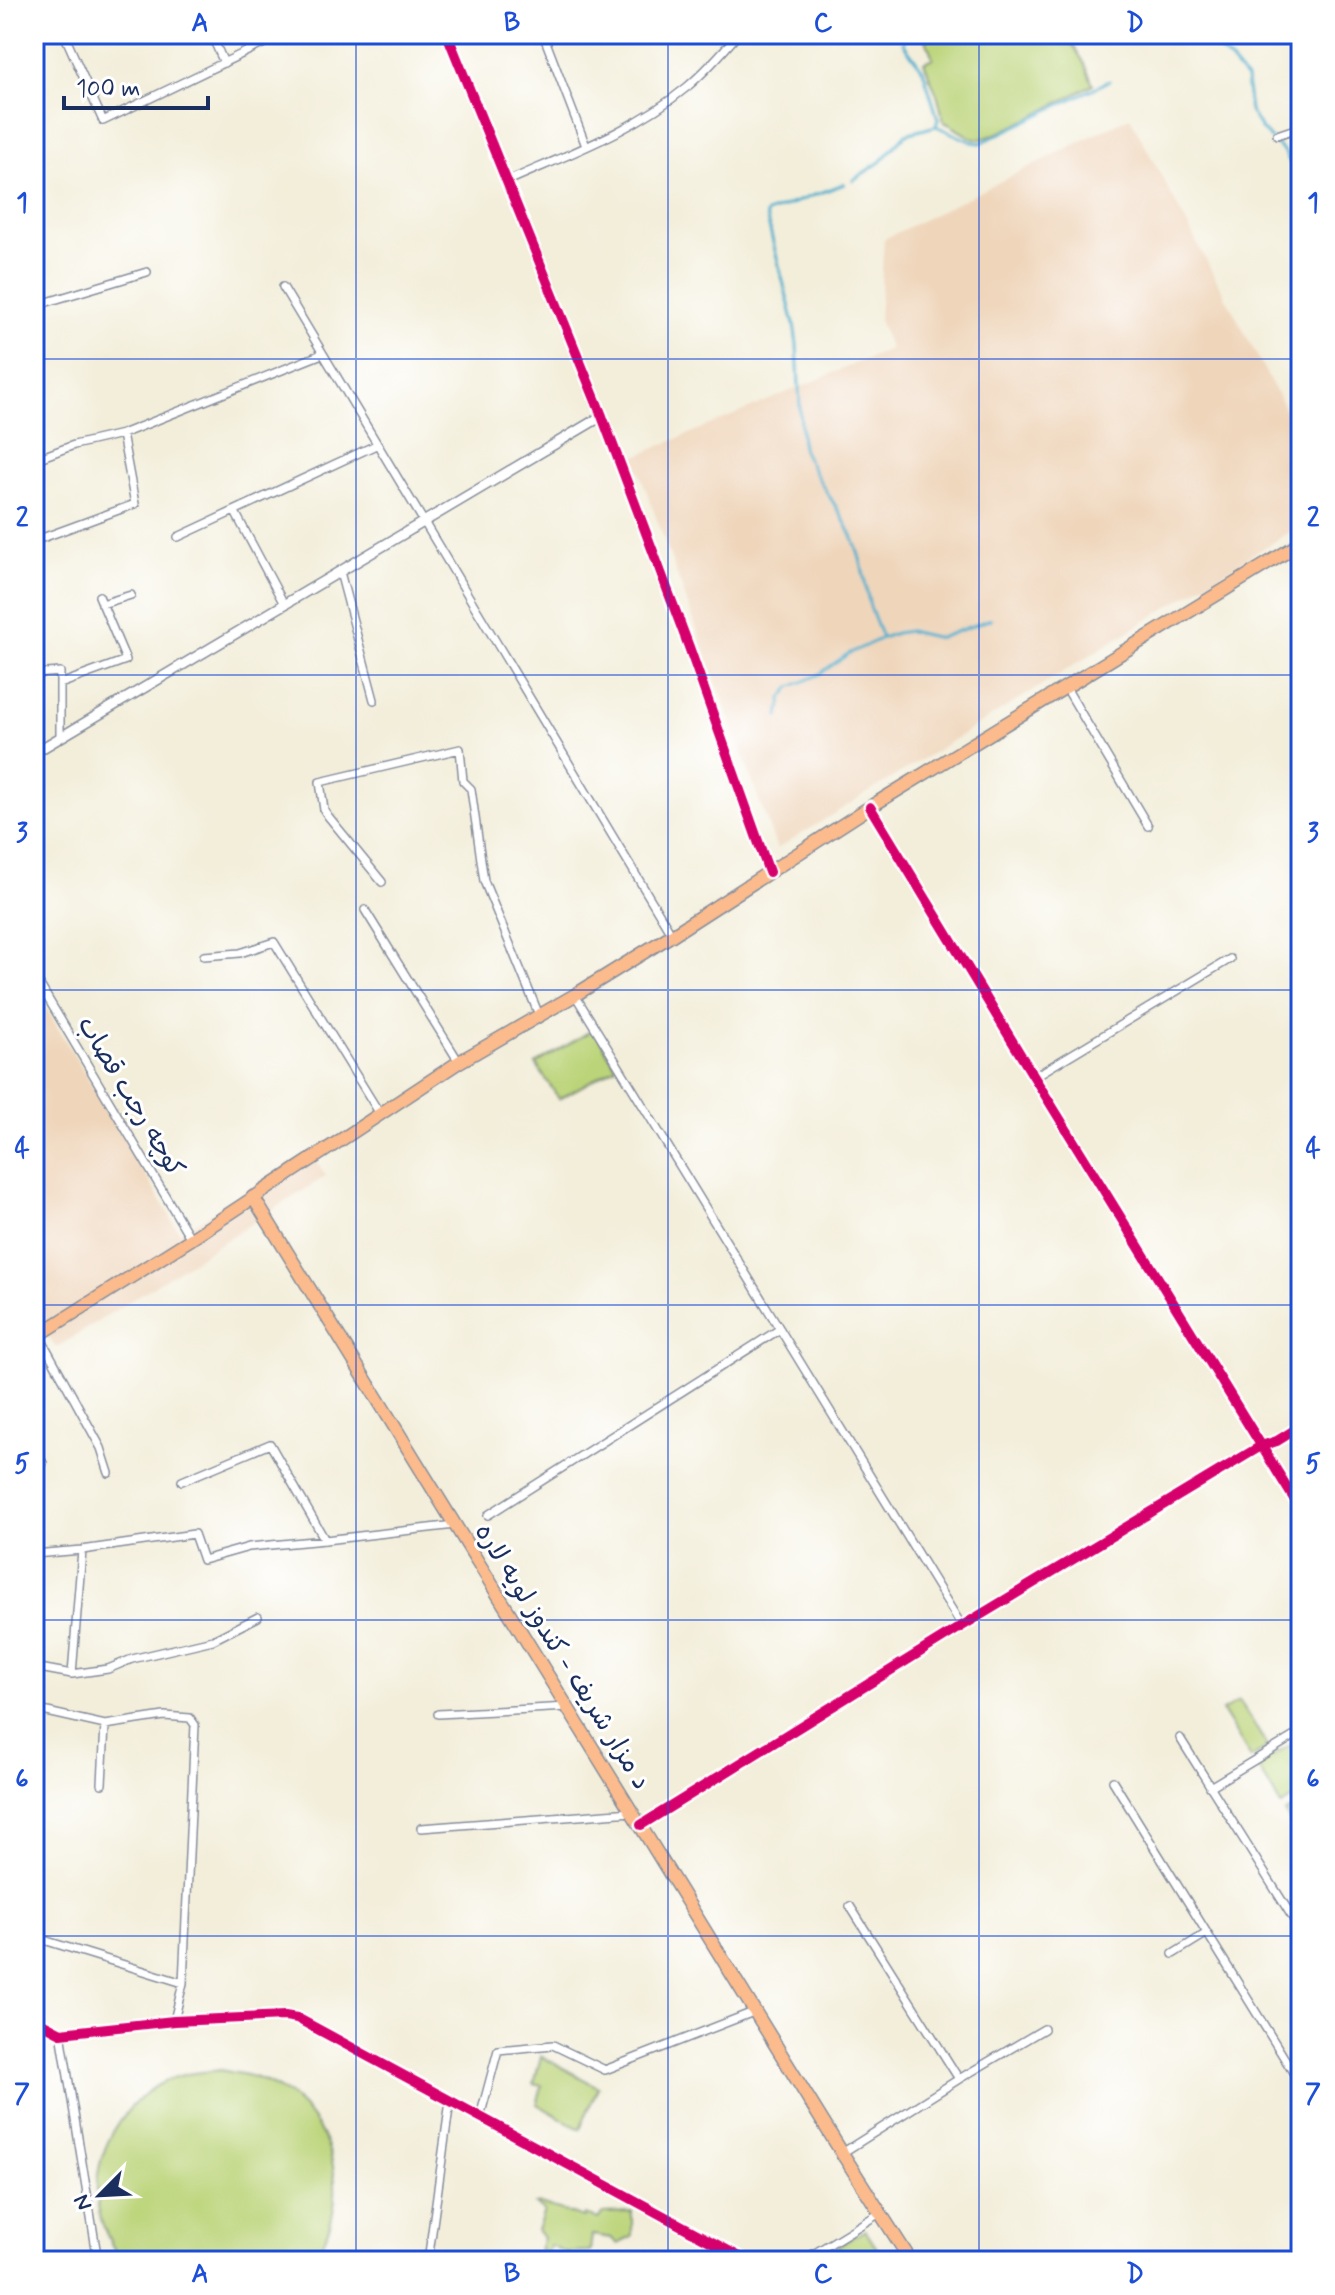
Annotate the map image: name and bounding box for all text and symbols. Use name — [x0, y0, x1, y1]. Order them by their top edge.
text: A — [191, 7, 209, 41]
text: B — [504, 7, 520, 41]
text: C — [814, 7, 833, 41]
text: D — [1126, 7, 1144, 41]
scale bar — [64, 60, 208, 110]
text: 100 m — [76, 74, 140, 105]
text: 1 — [16, 187, 28, 221]
text: 1 — [1307, 187, 1319, 221]
text: 2 — [16, 502, 29, 536]
text: 2 — [1307, 502, 1320, 536]
text: 3 — [16, 817, 28, 851]
text: 3 — [1307, 817, 1319, 851]
street label: کوچه رجب قصاب — [69, 1010, 191, 1184]
text: 4 — [14, 1133, 30, 1167]
text: 4 — [1305, 1133, 1321, 1167]
text: 5 — [14, 1448, 30, 1482]
text: 5 — [1305, 1448, 1321, 1482]
street label: د مزار شریف - کندوز لویه لاره — [466, 1518, 658, 1796]
text: 6 — [15, 1763, 29, 1797]
text: 6 — [1306, 1763, 1320, 1797]
text: 7 — [14, 2078, 30, 2112]
text: 7 — [1305, 2078, 1321, 2112]
north arrow — [60, 2155, 140, 2235]
text: N — [68, 2190, 99, 2215]
text: A — [191, 2258, 209, 2292]
text: B — [504, 2258, 520, 2292]
text: C — [814, 2258, 833, 2292]
text: D — [1126, 2258, 1144, 2292]

